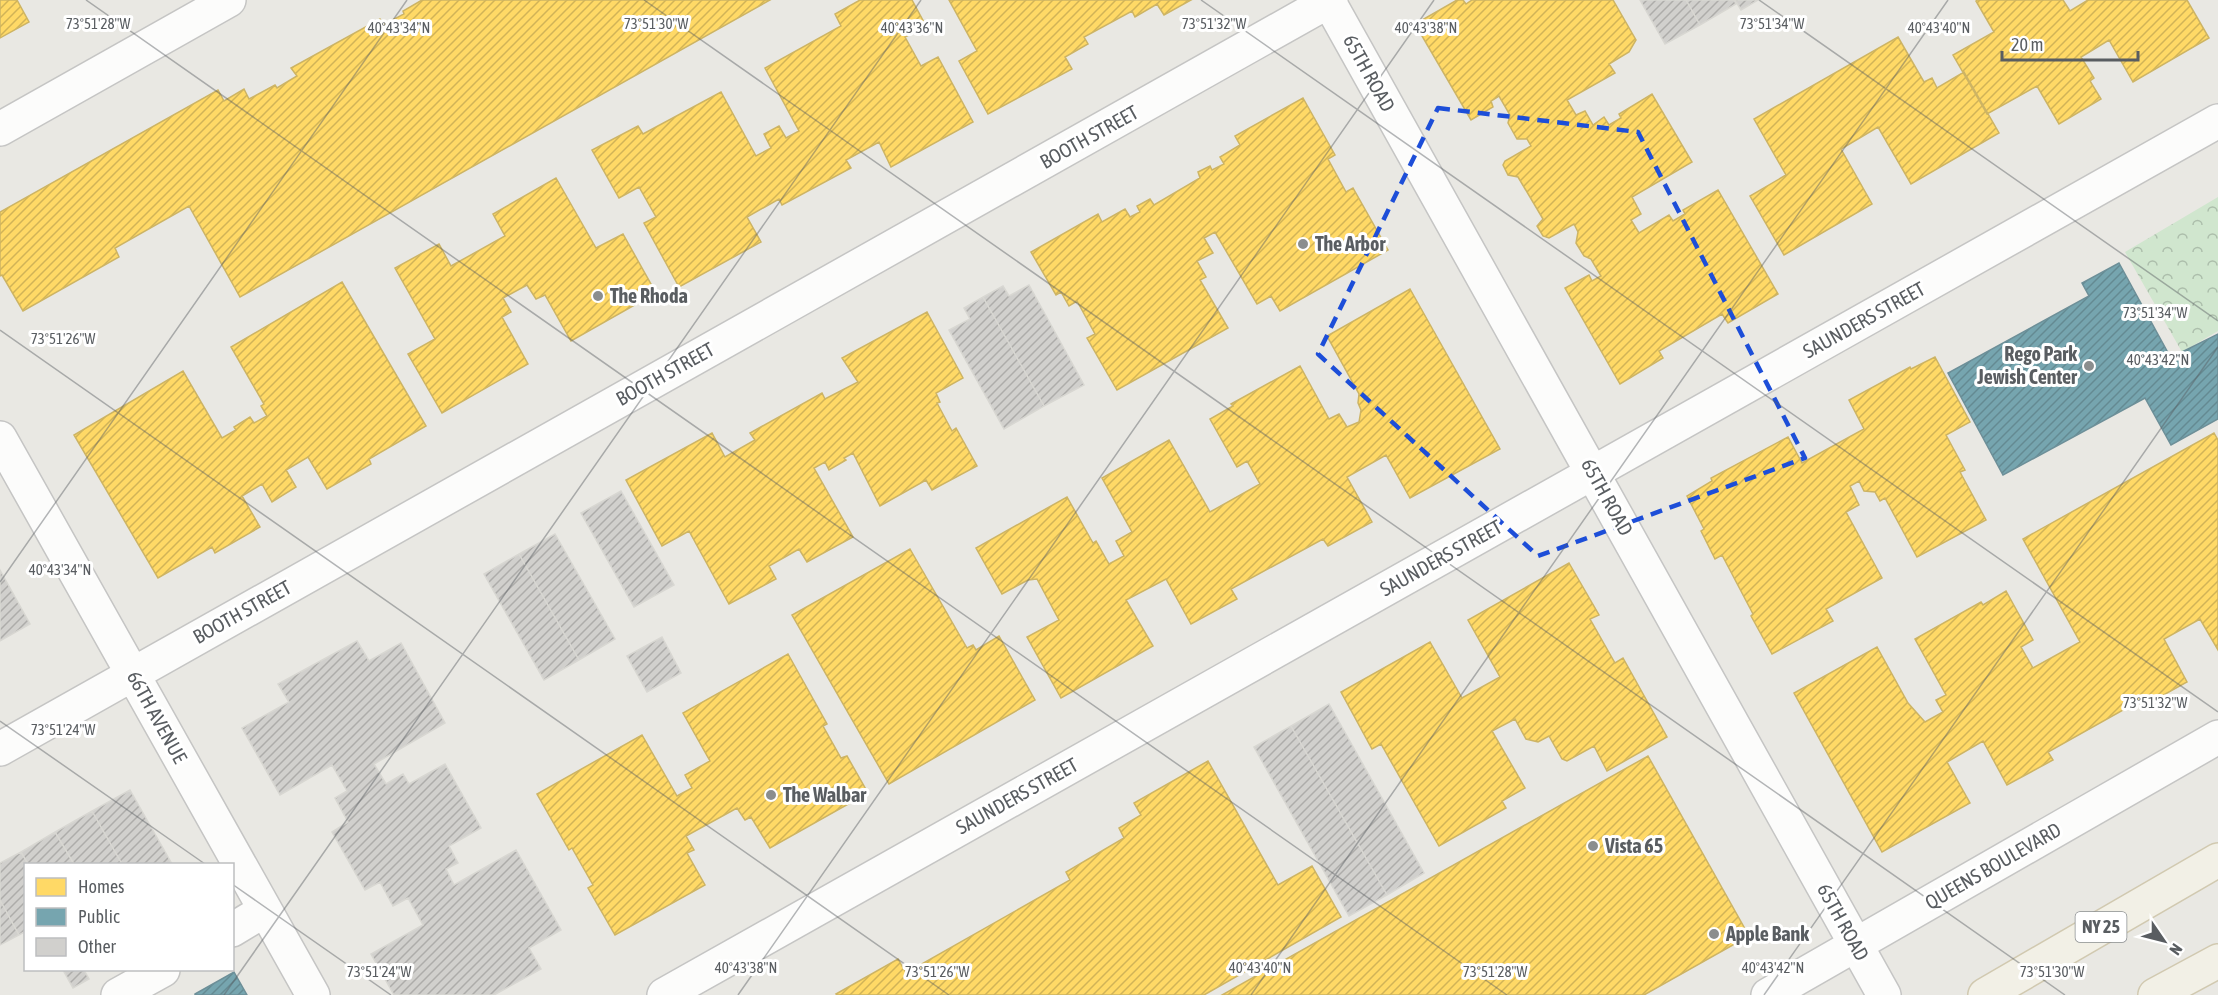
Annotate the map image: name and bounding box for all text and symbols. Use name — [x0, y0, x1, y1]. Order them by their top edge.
text: 73°51'28"W — [66, 15, 130, 32]
text: 73°51'30"W — [624, 15, 688, 32]
text: 73°51'32"W — [1182, 15, 1246, 32]
text: 73°51'34"W — [1740, 15, 1804, 32]
text: 40°43'34"N — [368, 19, 430, 36]
text: 40°43'36"N — [881, 19, 943, 36]
text: 40°43'38"N — [1395, 19, 1457, 36]
text: 40°43'40"N — [1908, 19, 1970, 36]
scale bar — [2002, 24, 2138, 62]
street label: 65TH ROAD — [1339, 30, 1400, 115]
text: 20 m — [2011, 34, 2043, 55]
street label: BOOTH STREET — [1036, 100, 1142, 173]
place label: The Arbor — [1315, 232, 1386, 255]
marker: The Arbor — [1296, 237, 1310, 251]
street label: SAUNDERS STREET — [1799, 277, 1929, 363]
place label: The Rhoda — [610, 284, 688, 307]
marker: The Rhoda — [591, 289, 605, 303]
text: 73°51'34"W — [2123, 304, 2187, 321]
text: 73°51'26"W — [31, 330, 95, 347]
street label: BOOTH STREET — [612, 337, 718, 410]
place label: Rego Park Jewish Center — [1976, 342, 2078, 388]
text: 40°43'42"N — [2127, 351, 2189, 368]
marker: Rego Park Jewish Center — [2082, 359, 2096, 373]
street label: 65TH ROAD — [1577, 454, 1638, 539]
street label: SAUNDERS STREET — [1376, 515, 1506, 601]
text: 40°43'34"N — [29, 561, 91, 578]
street label: BOOTH STREET — [189, 575, 295, 648]
street label: 66TH AVENUE — [123, 667, 192, 767]
text: 73°51'32"W — [2123, 694, 2187, 711]
text: 73°51'24"W — [31, 721, 95, 738]
street label: SAUNDERS STREET — [952, 753, 1082, 839]
place label: The Walbar — [783, 783, 867, 806]
marker: The Walbar — [764, 788, 778, 802]
street label: QUEENS BOULEVARD — [1921, 817, 2065, 914]
place label: Vista 65 — [1604, 834, 1663, 857]
marker: Vista 65 — [1586, 839, 1600, 853]
legend — [24, 863, 234, 971]
text: Homes — [78, 876, 124, 897]
street label: 65TH ROAD — [1813, 879, 1874, 964]
text: Public — [78, 906, 120, 927]
north arrow — [2134, 911, 2194, 971]
road number: NY 25 — [2076, 912, 2126, 942]
place label: Apple Bank — [1725, 922, 1809, 945]
marker: Apple Bank — [1707, 927, 1721, 941]
text: Other — [78, 936, 117, 957]
text: N — [2166, 941, 2186, 959]
text: 40°43'38"N — [715, 959, 777, 976]
text: 40°43'40"N — [1229, 959, 1291, 976]
text: 40°43'42"N — [1742, 959, 1804, 976]
text: 73°51'24"W — [347, 963, 411, 980]
text: 73°51'26"W — [905, 963, 969, 980]
text: 73°51'28"W — [1463, 963, 1527, 980]
text: 73°51'30"W — [2020, 963, 2084, 980]

